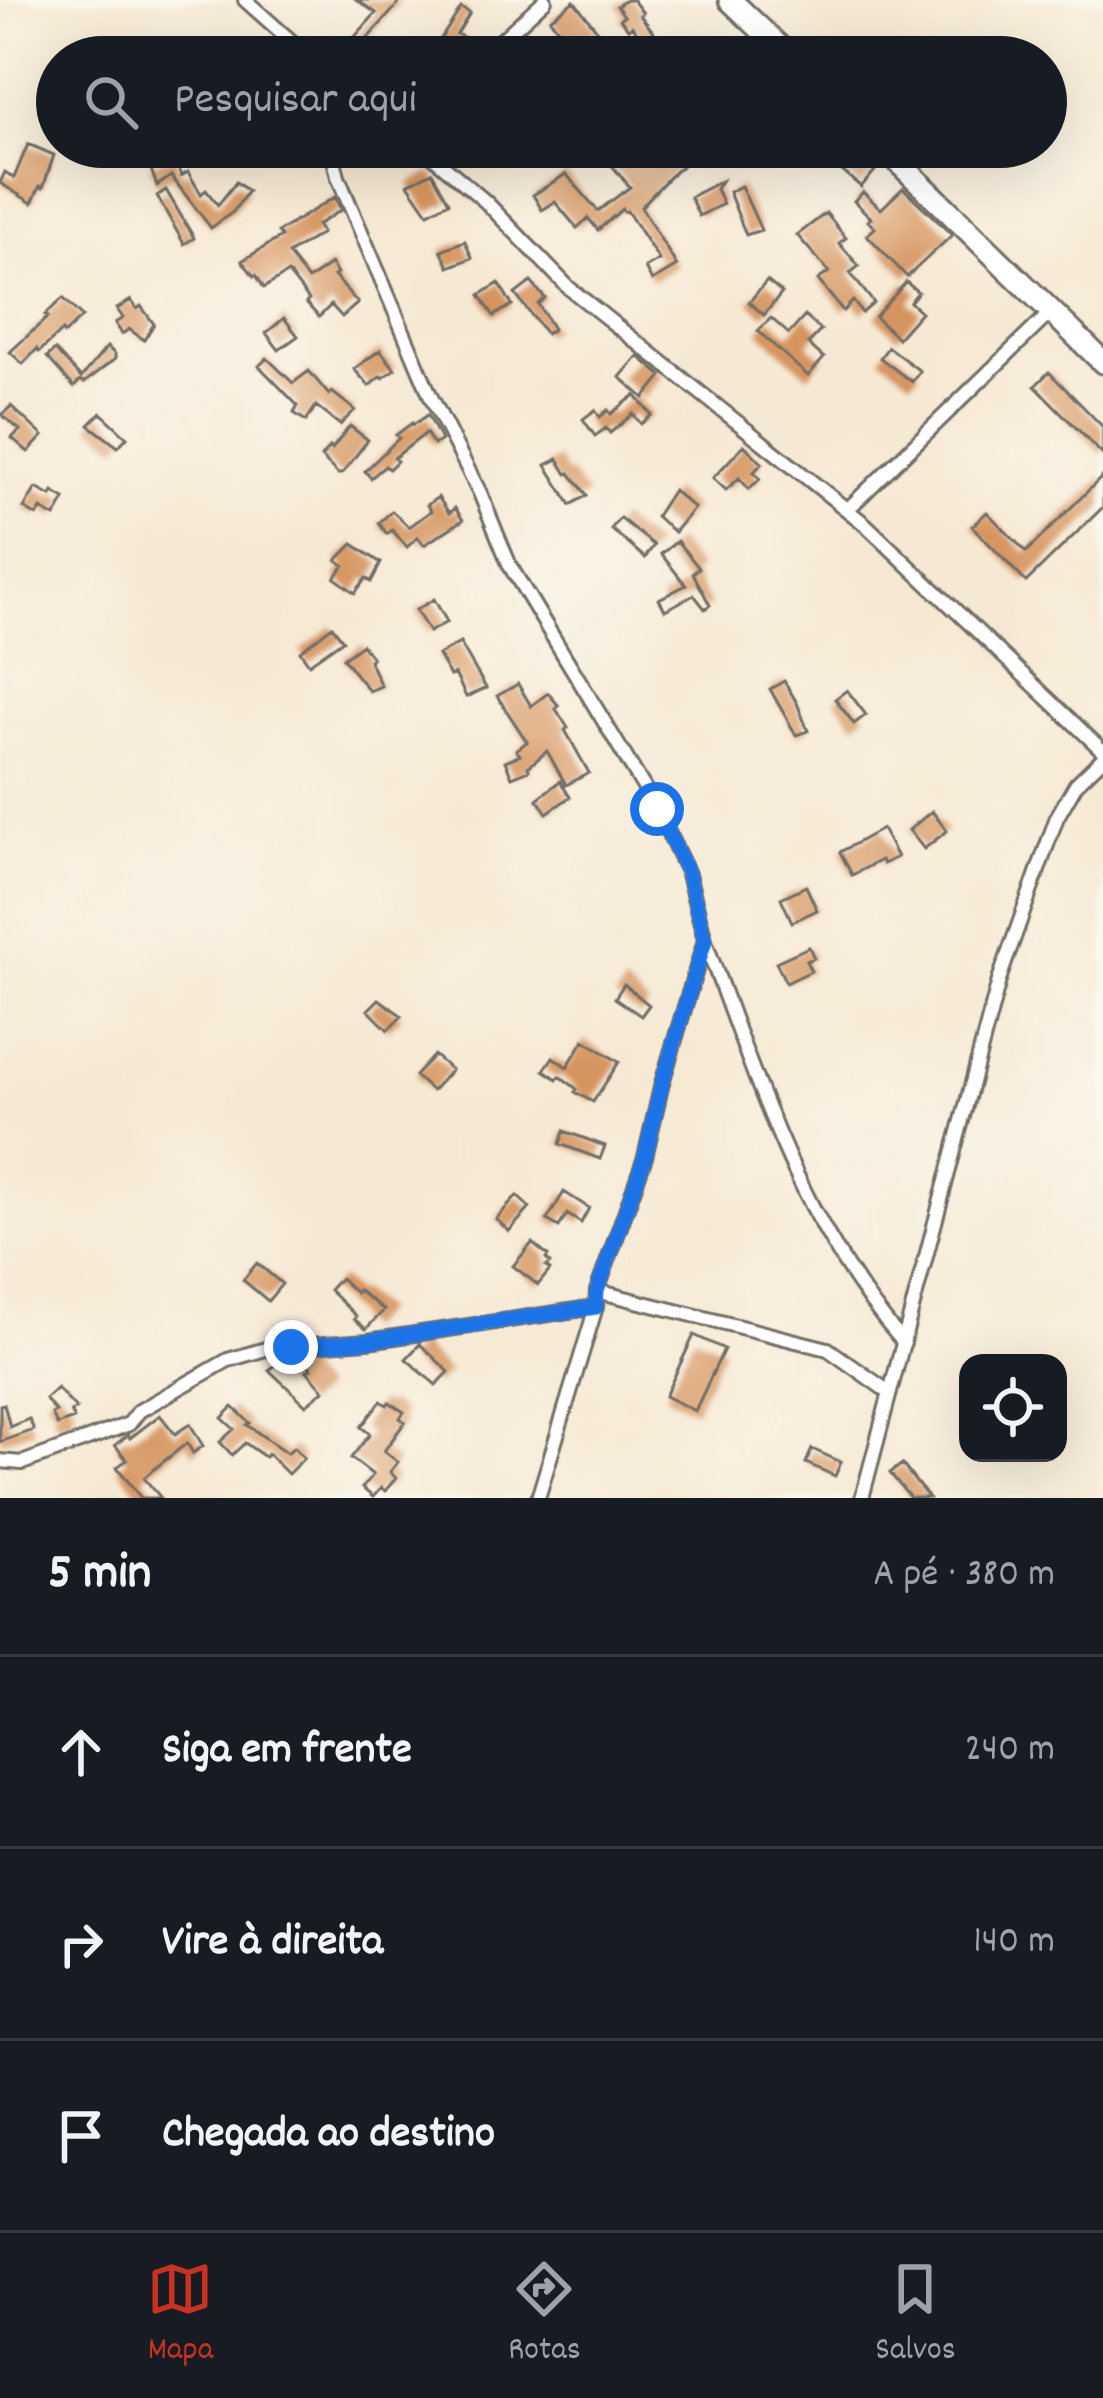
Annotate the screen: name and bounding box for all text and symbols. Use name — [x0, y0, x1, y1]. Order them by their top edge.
search box — [36, 36, 1067, 168]
icon: search — [78, 69, 144, 135]
text: Pesquisar aqui — [174, 70, 417, 134]
route start — [630, 782, 684, 836]
route end — [264, 1320, 318, 1374]
map controls — [959, 1354, 1067, 1462]
button: locate — [959, 1354, 1067, 1462]
text: 5 min — [48, 1540, 151, 1612]
text: A pé · 380 m — [873, 1549, 1055, 1604]
icon: ahead — [48, 1719, 114, 1785]
text: Siga em frente — [162, 1720, 412, 1784]
text: 240 m — [965, 1724, 1055, 1779]
icon: right — [48, 1911, 114, 1977]
text: Vire à direita — [162, 1912, 383, 1976]
text: 140 m — [973, 1916, 1055, 1971]
icon: arrive — [48, 2103, 114, 2169]
text: Chegada ao destino — [162, 2104, 495, 2168]
tab: Mapa — [147, 2256, 213, 2375]
tab: Rotas — [508, 2256, 581, 2375]
tab: Salvos — [875, 2256, 956, 2375]

